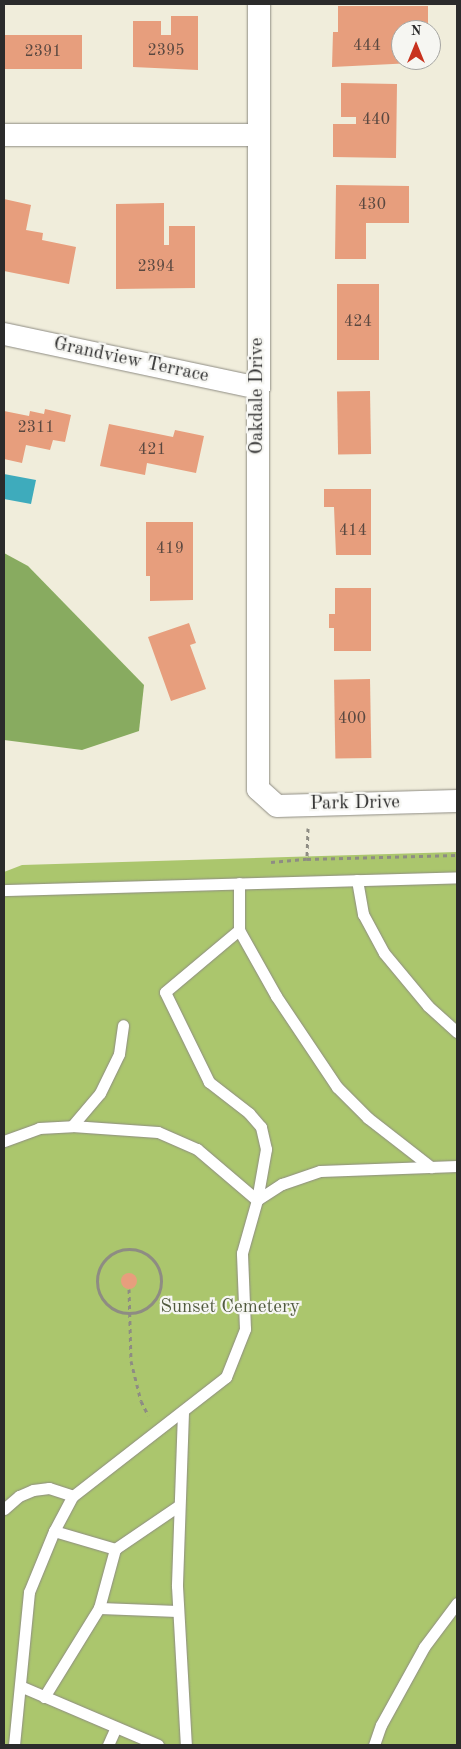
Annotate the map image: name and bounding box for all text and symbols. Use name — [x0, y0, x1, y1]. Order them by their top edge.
north arrow — [391, 20, 441, 70]
text: N — [411, 24, 421, 38]
house number: 444 — [353, 36, 381, 56]
house number: 2395 — [147, 41, 185, 61]
house number: 2391 — [24, 42, 62, 62]
house number: 440 — [362, 110, 390, 130]
house number: 430 — [358, 195, 386, 215]
house number: 2394 — [137, 257, 175, 277]
house number: 424 — [344, 312, 372, 332]
street label: Grandview Terrace — [51, 333, 211, 389]
street label: Oakdale Drive — [247, 338, 269, 454]
house number: 2311 — [17, 418, 55, 438]
house number: 421 — [138, 440, 166, 460]
house number: 414 — [339, 521, 367, 541]
house number: 419 — [156, 539, 184, 559]
house number: 400 — [338, 709, 366, 729]
street label: Park Drive — [310, 792, 400, 816]
park label: Sunset Cemetery — [160, 1297, 300, 1319]

